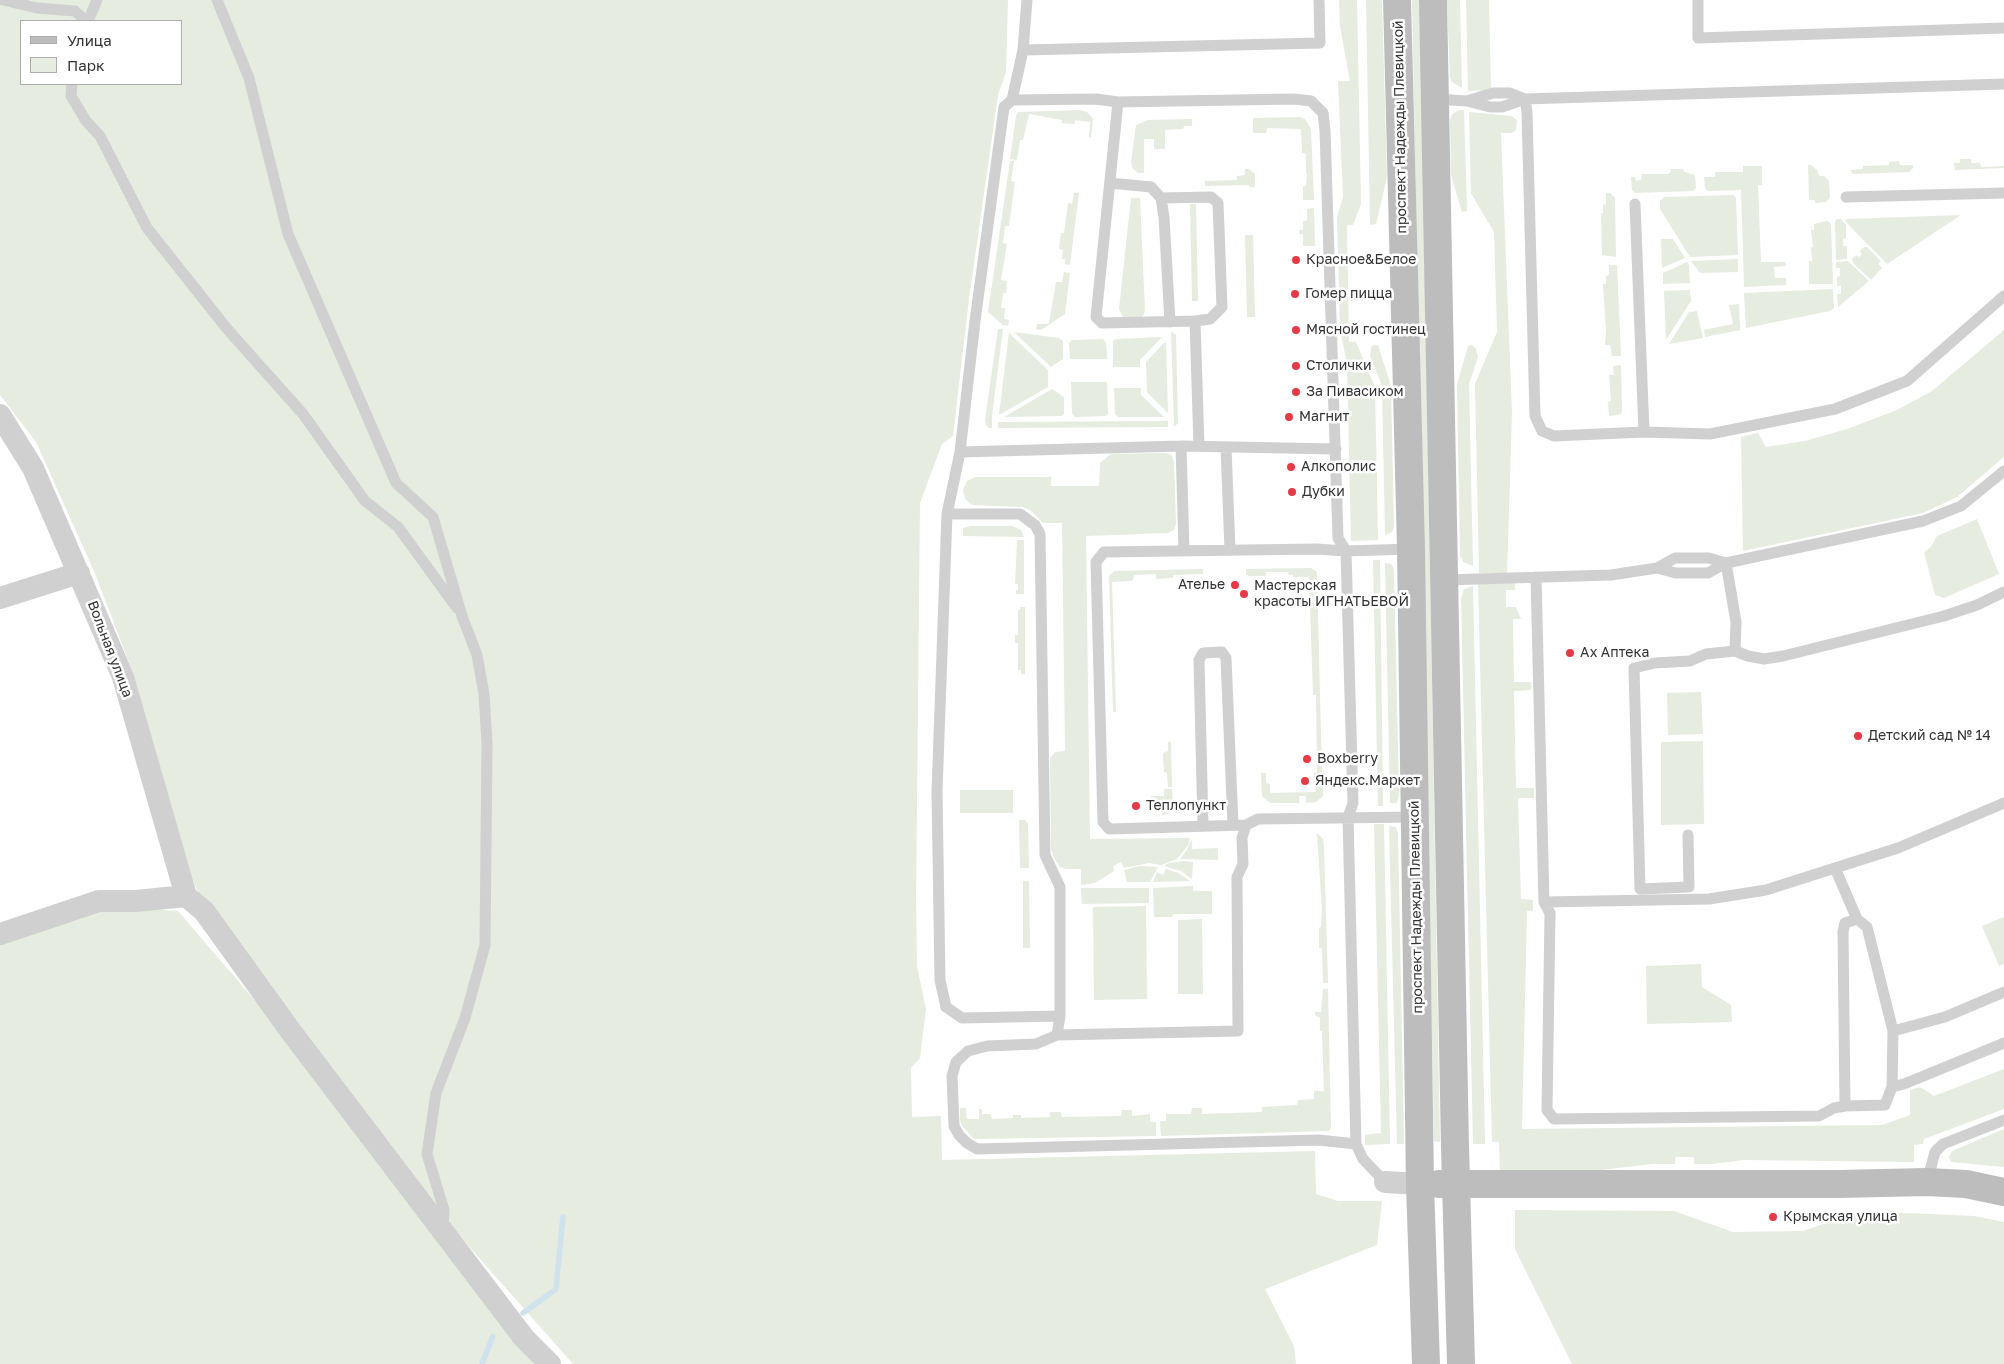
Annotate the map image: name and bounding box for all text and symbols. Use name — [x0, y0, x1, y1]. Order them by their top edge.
legend — [20, 20, 182, 85]
street label: проспект Надежды Плевицкой — [1390, 20, 1410, 234]
text: Улица — [67, 31, 112, 49]
text: Парк — [67, 56, 105, 74]
place label: Красное&Белое — [1306, 252, 1416, 268]
marker: Красное&Белое — [1290, 254, 1302, 266]
place label: Гомер пицца — [1305, 286, 1392, 302]
marker: Гомер пицца — [1289, 288, 1301, 300]
place label: Мясной гостинец — [1306, 322, 1426, 338]
marker: Мясной гостинец — [1290, 324, 1302, 336]
place label: Столички — [1306, 358, 1372, 374]
marker: Столички — [1290, 360, 1302, 372]
place label: За Пивасиком — [1306, 384, 1404, 400]
marker: За Пивасиком — [1290, 386, 1302, 398]
place label: Магнит — [1299, 409, 1349, 425]
marker: Магнит — [1283, 411, 1295, 423]
place label: Алкополис — [1301, 459, 1376, 475]
marker: Алкополис — [1285, 461, 1297, 473]
place label: Дубки — [1302, 484, 1345, 500]
marker: Дубки — [1286, 486, 1298, 498]
place label: Ателье — [1178, 577, 1225, 593]
place label: Мастерская красоты ИГНАТЬЕВОЙ — [1254, 578, 1409, 610]
marker: Ателье — [1229, 579, 1241, 591]
marker: Мастерская красоты ИГНАТЬЕВОЙ — [1238, 588, 1250, 600]
street label: Вольная улица — [84, 598, 136, 700]
place label: Ах Аптека — [1580, 645, 1649, 661]
marker: Ах Аптека — [1564, 647, 1576, 659]
place label: Детский сад № 14 — [1868, 728, 1991, 744]
marker: Детский сад № 14 — [1852, 730, 1864, 742]
place label: Boxberry — [1317, 751, 1378, 767]
marker: Boxberry — [1301, 753, 1313, 765]
place label: Яндекс.Маркет — [1315, 773, 1420, 789]
marker: Яндекс.Маркет — [1299, 775, 1311, 787]
place label: Теплопункт — [1146, 798, 1226, 814]
marker: Теплопункт — [1130, 800, 1142, 812]
street label: проспект Надежды Плевицкой — [1406, 800, 1426, 1014]
place label: Крымская улица — [1783, 1209, 1898, 1225]
marker: Крымская улица — [1767, 1211, 1779, 1223]

